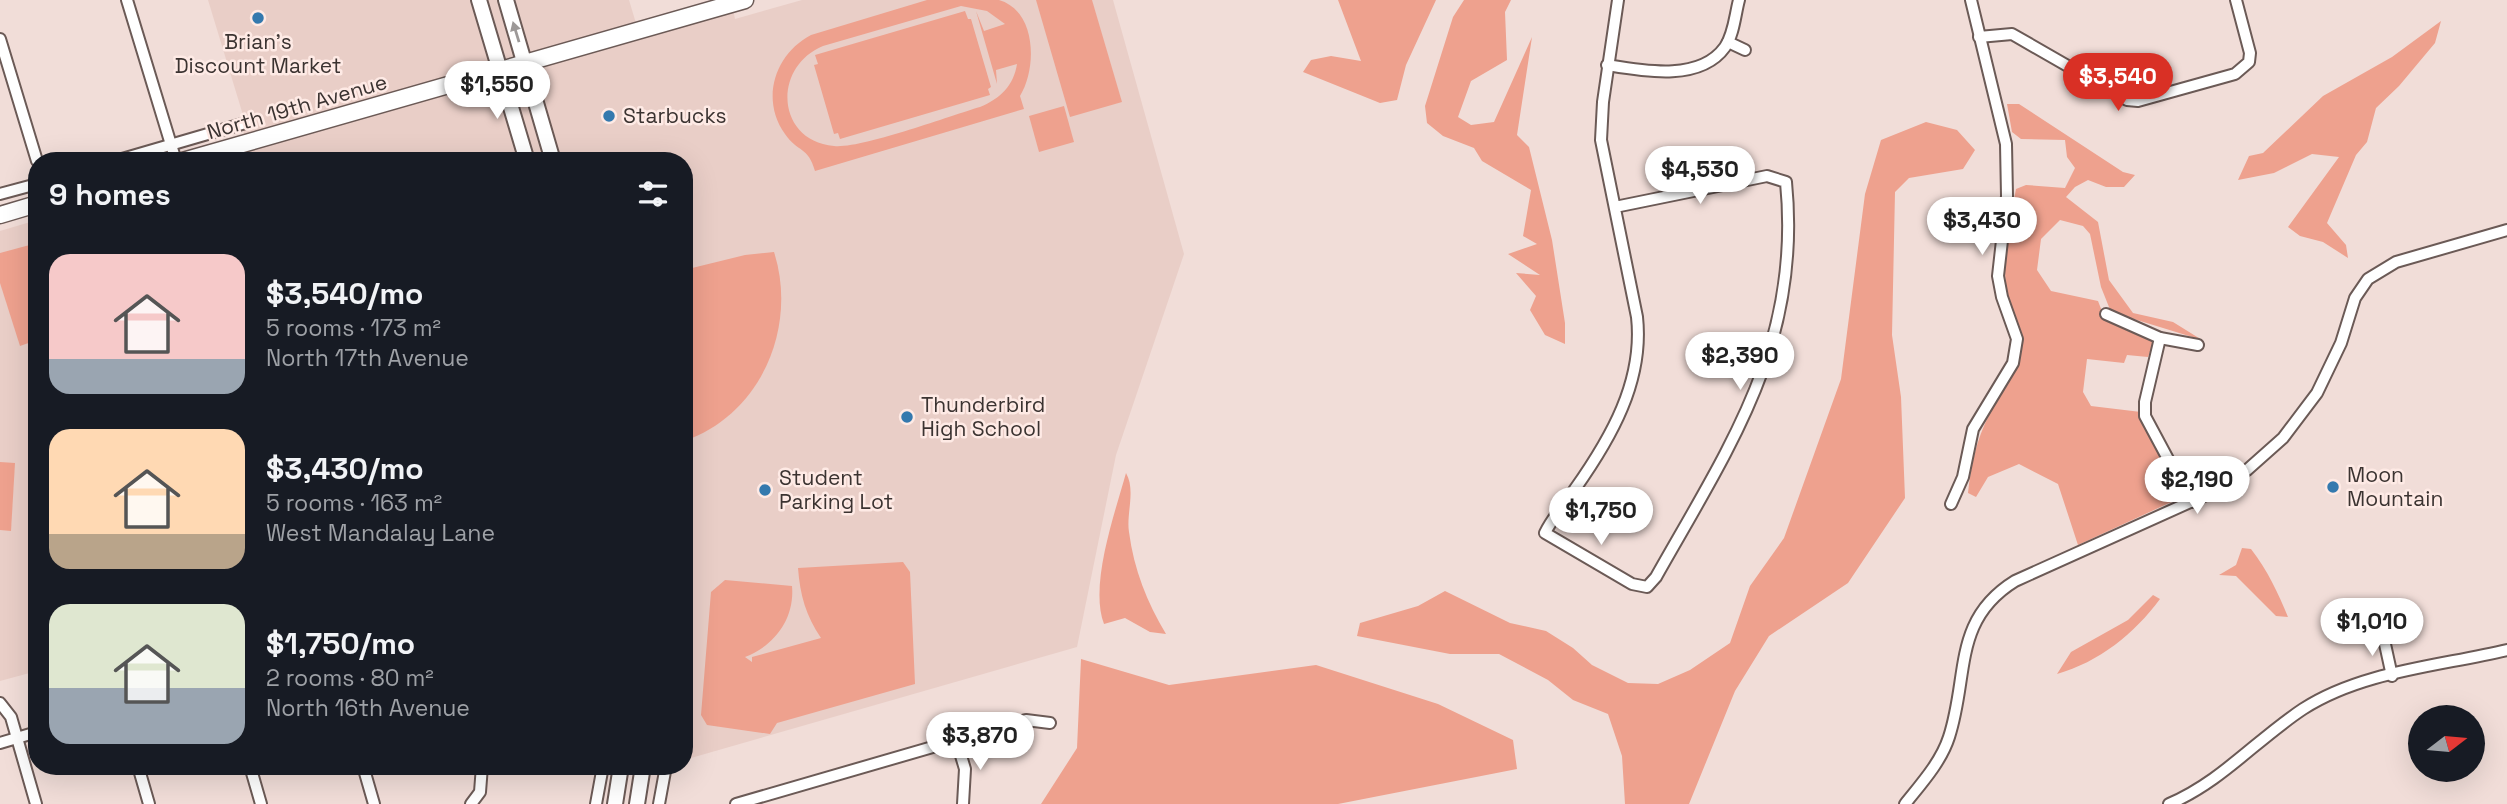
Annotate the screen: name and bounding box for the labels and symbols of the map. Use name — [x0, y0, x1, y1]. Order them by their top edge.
marker: Brian's Discount Market — [250, 10, 266, 26]
one-way arrow — [511, 21, 521, 42]
place label: Brian's Discount Market — [175, 28, 341, 79]
pin: $3,540 — [2061, 54, 2175, 113]
pin: $1,550 — [440, 61, 554, 121]
street label: North 19th Avenue — [204, 68, 390, 145]
place label: Starbucks — [623, 102, 727, 129]
marker: Starbucks — [601, 108, 617, 124]
pin: $4,530 — [1643, 146, 1757, 206]
pin: $3,430 — [1925, 198, 2039, 257]
pin: $2,390 — [1683, 332, 1797, 392]
place label: Thunderbird High School — [921, 391, 1045, 442]
marker: Thunderbird High School — [899, 409, 915, 425]
pin: $2,190 — [2140, 456, 2254, 516]
place label: Moon Mountain — [2347, 461, 2443, 512]
place label: Student Parking Lot — [779, 464, 893, 515]
marker: Moon Mountain — [2325, 479, 2341, 495]
marker: Student Parking Lot — [757, 482, 773, 498]
pin: $1,750 — [1544, 488, 1658, 547]
pin: $1,010 — [2315, 598, 2429, 658]
north arrow — [2408, 705, 2485, 782]
pin: $3,870 — [923, 712, 1037, 772]

